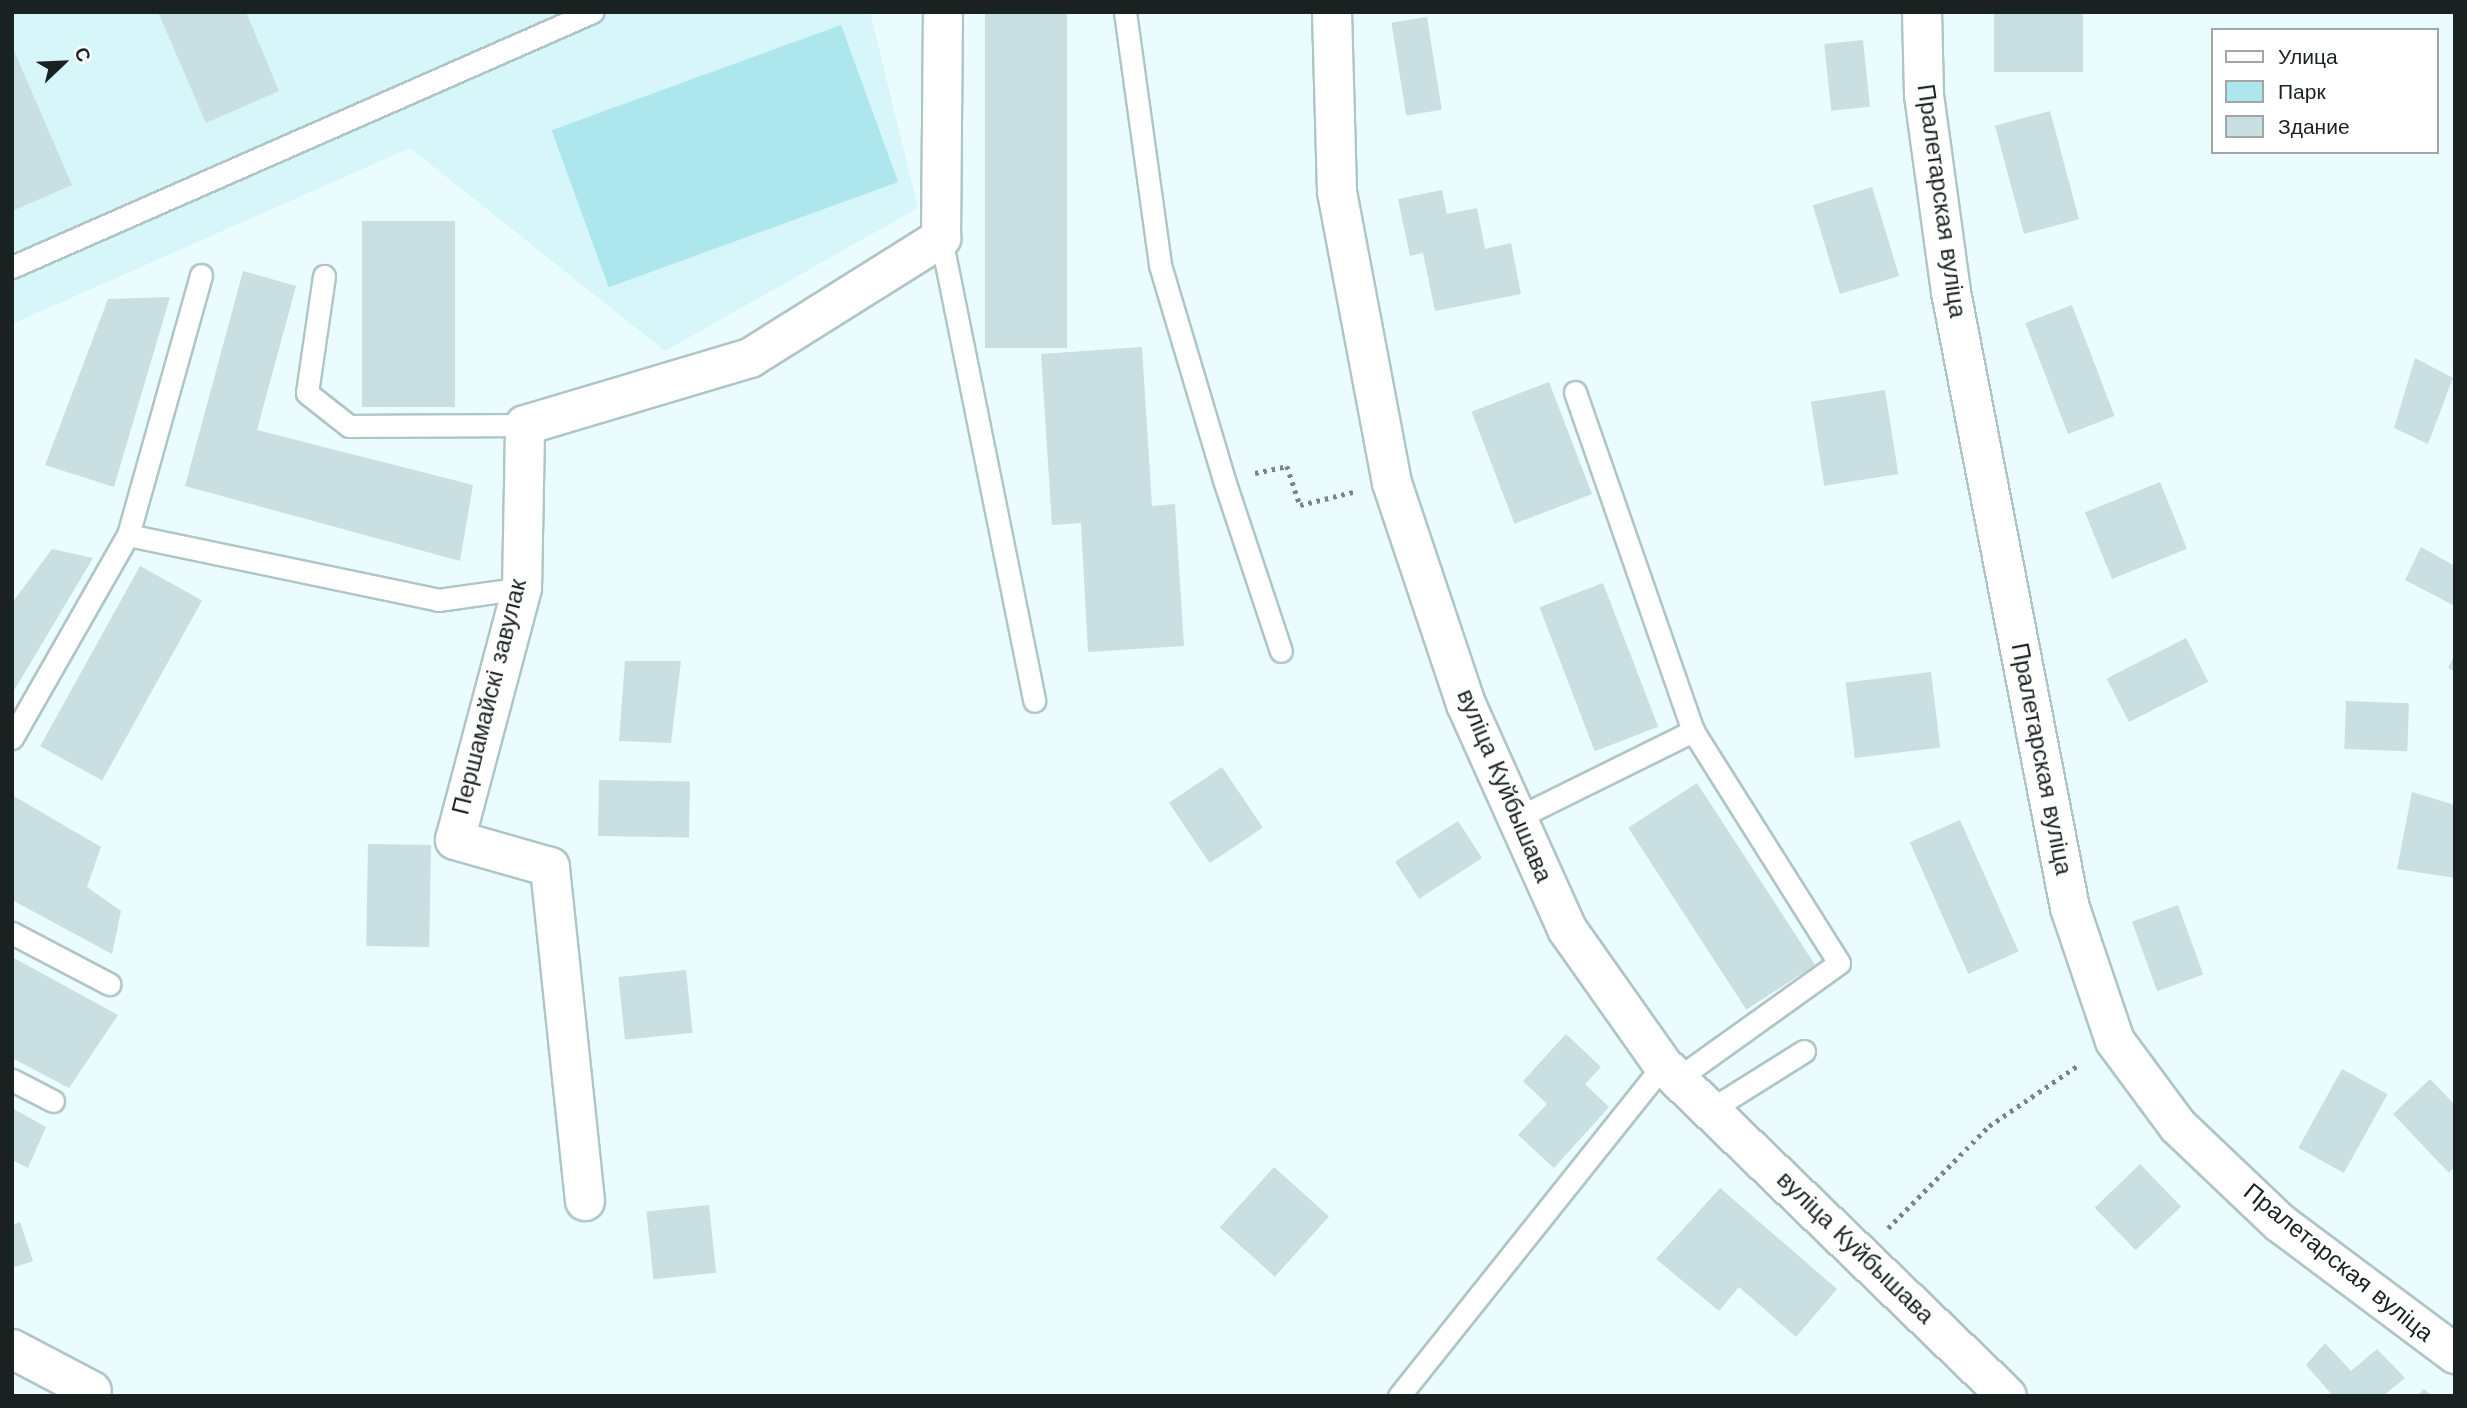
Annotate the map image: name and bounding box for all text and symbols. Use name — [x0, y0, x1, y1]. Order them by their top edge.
north arrow — [28, 28, 98, 98]
legend — [2212, 28, 2439, 154]
text: С — [70, 44, 96, 65]
text: Улица — [2278, 44, 2338, 69]
text: Парк — [2278, 79, 2326, 104]
street label: Пралетарская вуліца — [1910, 82, 1972, 320]
text: Здание — [2278, 114, 2350, 139]
street label: Першамайскі завулак — [447, 576, 533, 818]
street label: Пралетарская вуліца — [2004, 641, 2078, 877]
street label: вуліца Куйбышава — [1450, 685, 1558, 887]
street label: вуліца Куйбышава — [1771, 1166, 1939, 1330]
street label: Пралетарская вуліца — [2237, 1178, 2439, 1348]

